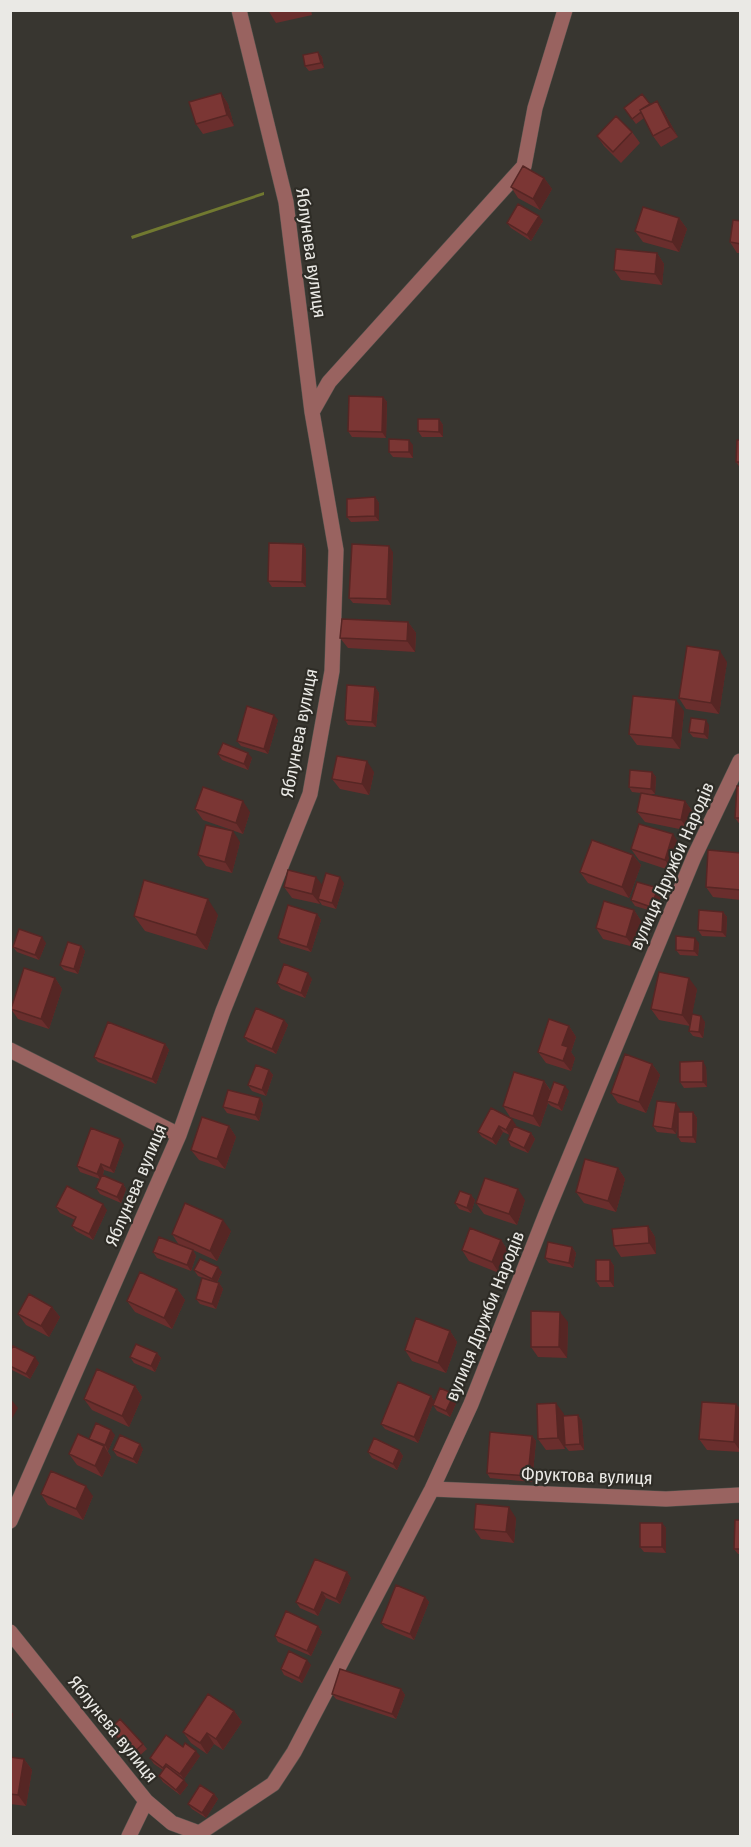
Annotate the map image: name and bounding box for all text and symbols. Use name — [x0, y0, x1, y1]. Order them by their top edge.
street label: Яблунева вулиця — [291, 187, 331, 319]
street label: Яблунева вулиця — [276, 667, 322, 799]
street label: вулиця Дружби Народів — [625, 779, 719, 953]
street label: Яблунева вулиця — [100, 1121, 172, 1249]
street label: вулиця Дружби Народів — [441, 1228, 529, 1404]
street label: Фруктова вулиця — [521, 1463, 653, 1489]
street label: Яблунева вулиця — [63, 1671, 163, 1787]

